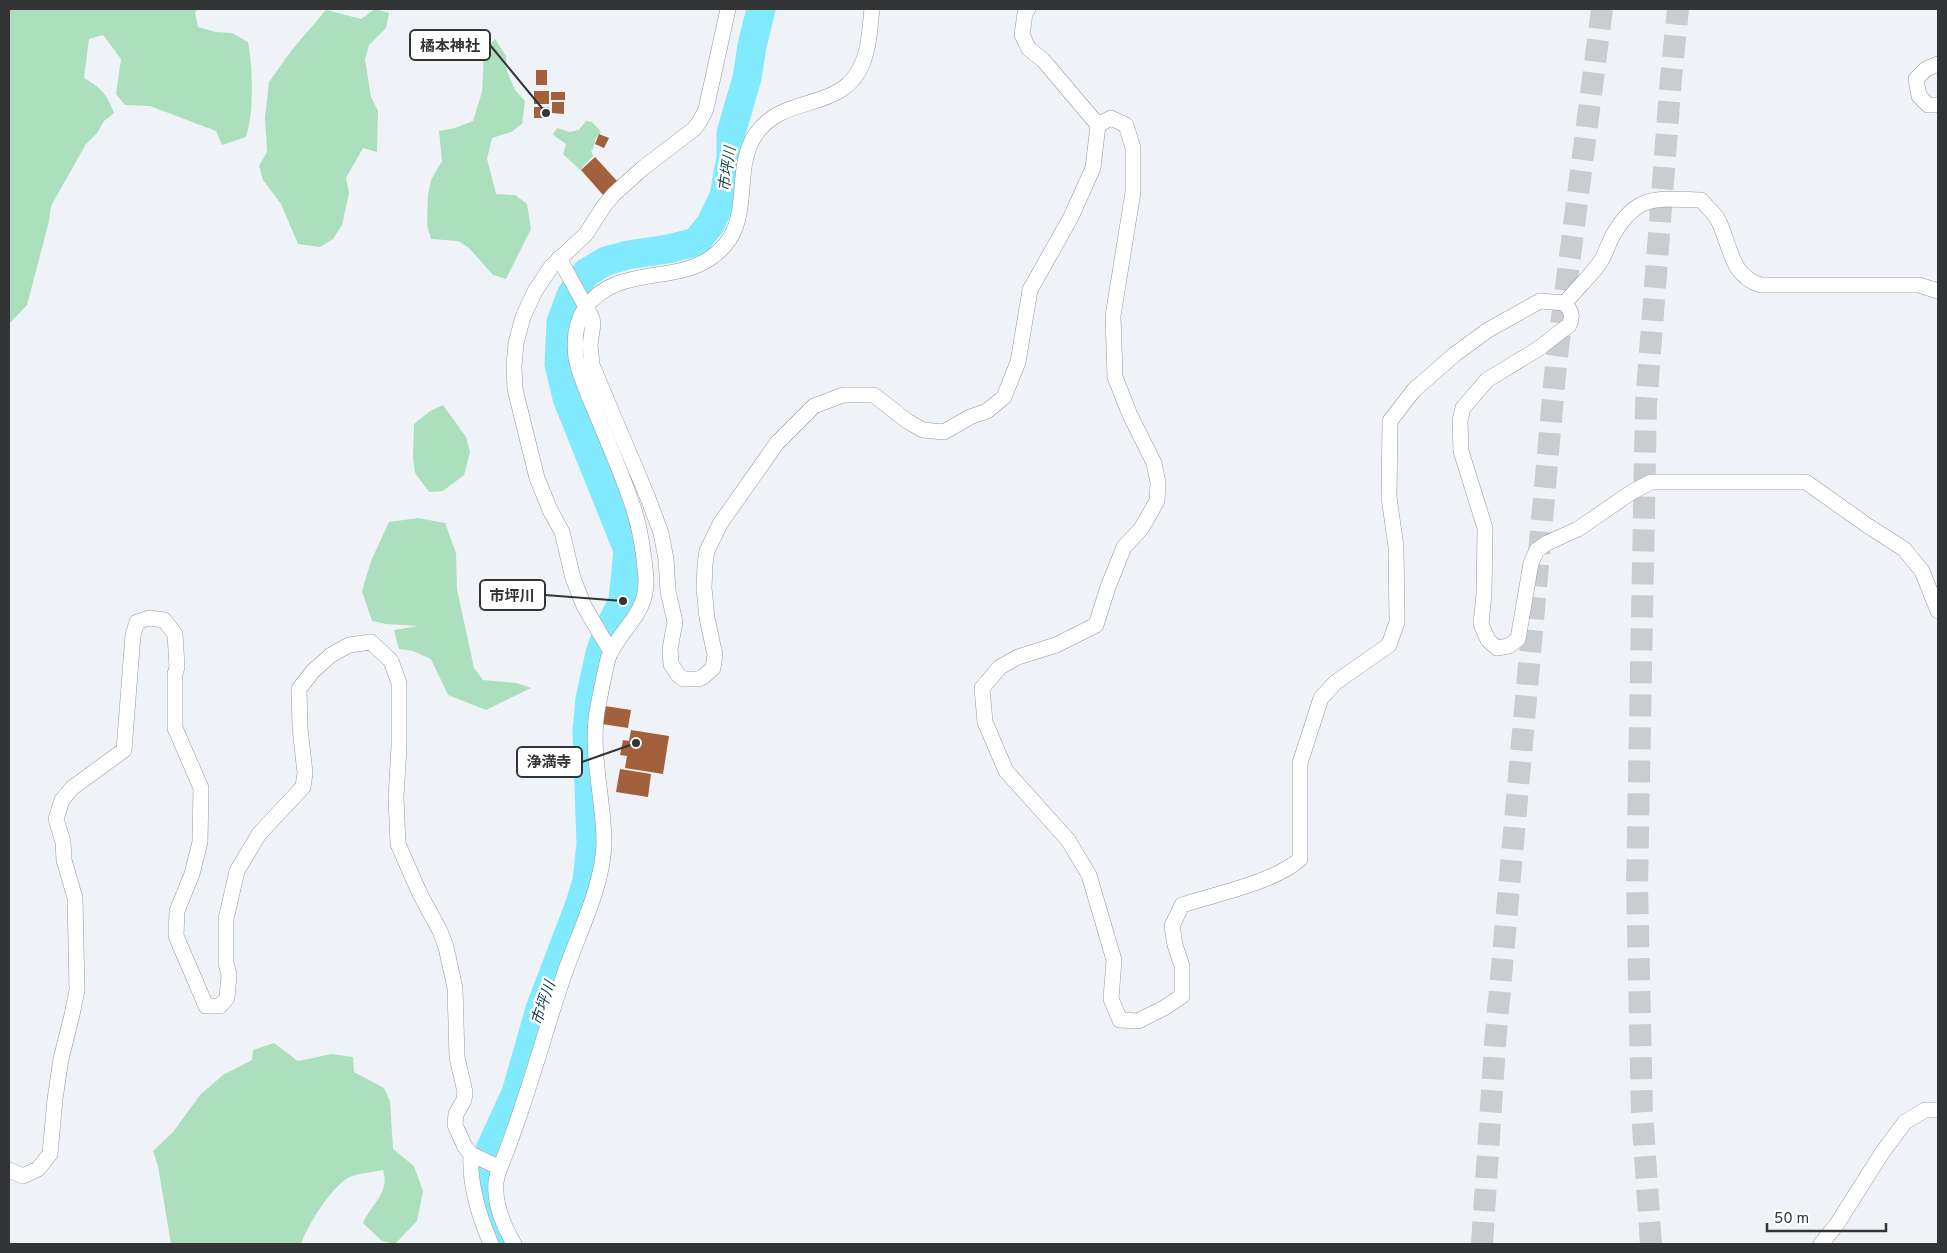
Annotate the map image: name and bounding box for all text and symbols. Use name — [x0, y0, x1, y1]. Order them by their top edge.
callout: 橘本神社 — [410, 30, 490, 60]
text: 橘本神社 — [420, 37, 480, 57]
water label: 市坪川 — [716, 144, 741, 193]
callout: 市坪川 — [480, 580, 545, 610]
text: 市坪川 — [489, 588, 535, 607]
callout: 浄満寺 — [517, 747, 582, 777]
text: 浄満寺 — [526, 754, 572, 773]
water label: 市坪川 — [528, 977, 561, 1028]
scale bar — [1767, 1200, 1886, 1232]
text: 50 m — [1774, 1210, 1809, 1229]

